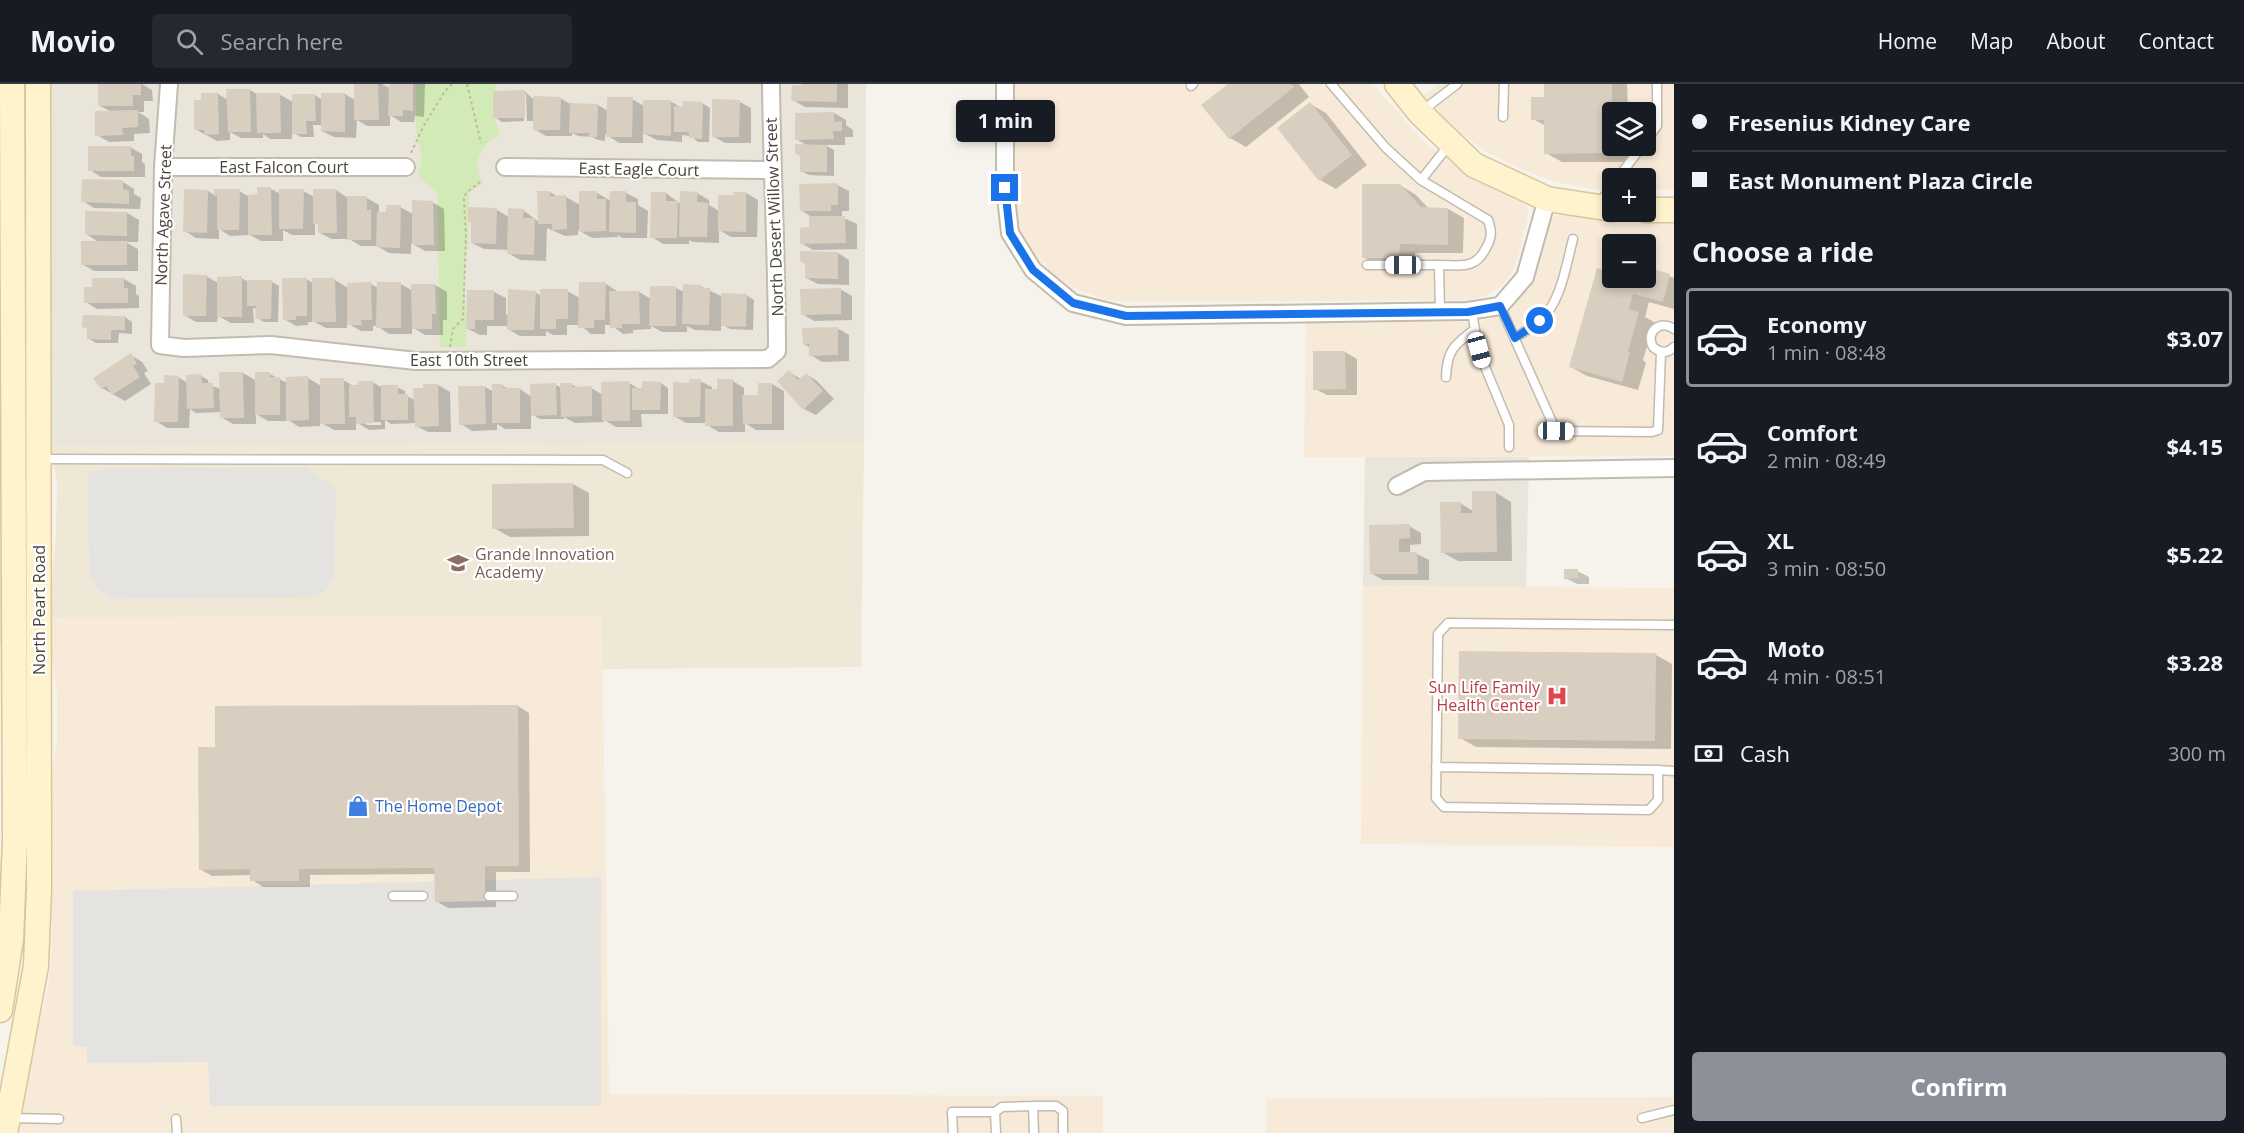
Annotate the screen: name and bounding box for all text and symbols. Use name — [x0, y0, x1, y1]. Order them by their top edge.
search box — [152, 14, 572, 68]
text: Movio — [30, 22, 116, 60]
icon: search — [173, 25, 206, 58]
text: Search here — [221, 26, 343, 56]
text: Home — [1878, 27, 1937, 55]
text: Map — [1970, 27, 2013, 55]
text: About — [2046, 27, 2106, 55]
text: Contact — [2139, 27, 2214, 55]
callout: 1 min — [956, 101, 1054, 143]
map controls — [1602, 102, 1656, 288]
button: layers — [1602, 102, 1656, 156]
text: 1 min — [978, 107, 1033, 134]
text: Fresenius Kidney Care — [1728, 107, 1971, 137]
street label: North Desert Willow Street — [760, 117, 788, 317]
street label: North Agave Street — [150, 144, 176, 286]
street label: East Falcon Court — [219, 156, 349, 178]
street label: East Eagle Court — [578, 157, 700, 181]
text: East Monument Plaza Circle — [1728, 165, 2033, 195]
button: + — [1602, 168, 1656, 222]
route end — [991, 174, 1018, 201]
text: Choose a ride — [1692, 233, 1874, 270]
button: − — [1602, 234, 1656, 288]
car — [1385, 256, 1421, 274]
route start — [1526, 307, 1553, 334]
text: Economy — [1767, 309, 1866, 339]
icon: car — [1695, 311, 1749, 365]
text: $3.07 — [2166, 323, 2223, 353]
car — [1466, 330, 1492, 370]
text: 1 min · 08:48 — [1767, 339, 1886, 366]
street label: East 10th Street — [410, 349, 528, 371]
text: Comfort — [1767, 417, 1858, 447]
icon: car — [1695, 419, 1749, 473]
car — [1538, 422, 1574, 440]
text: $4.15 — [2166, 431, 2223, 461]
text: 2 min · 08:49 — [1767, 447, 1886, 474]
text: XL — [1767, 525, 1794, 555]
icon: car — [1695, 527, 1749, 581]
text: $5.22 — [2166, 539, 2223, 569]
place label: Grande Innovation Academy — [475, 543, 615, 583]
street label: North Peart Road — [28, 545, 50, 675]
school or university icon: Grande Innovation Academy — [446, 551, 470, 575]
text: 3 min · 08:50 — [1767, 555, 1886, 582]
text: Moto — [1767, 633, 1825, 663]
icon: car — [1695, 635, 1749, 689]
text: $3.28 — [2166, 647, 2223, 677]
text: 4 min · 08:51 — [1767, 663, 1886, 690]
place label: Sun Life Family Health Center — [1428, 676, 1541, 716]
hospital icon: Sun Life Family Health Center — [1545, 684, 1569, 708]
icon: cash — [1692, 737, 1725, 770]
text: Cash — [1740, 738, 1790, 768]
text: 300 m — [2168, 740, 2226, 767]
shop icon: The Home Depot — [346, 794, 370, 818]
place label: The Home Depot — [375, 795, 502, 817]
button: Confirm — [1692, 1052, 2226, 1121]

